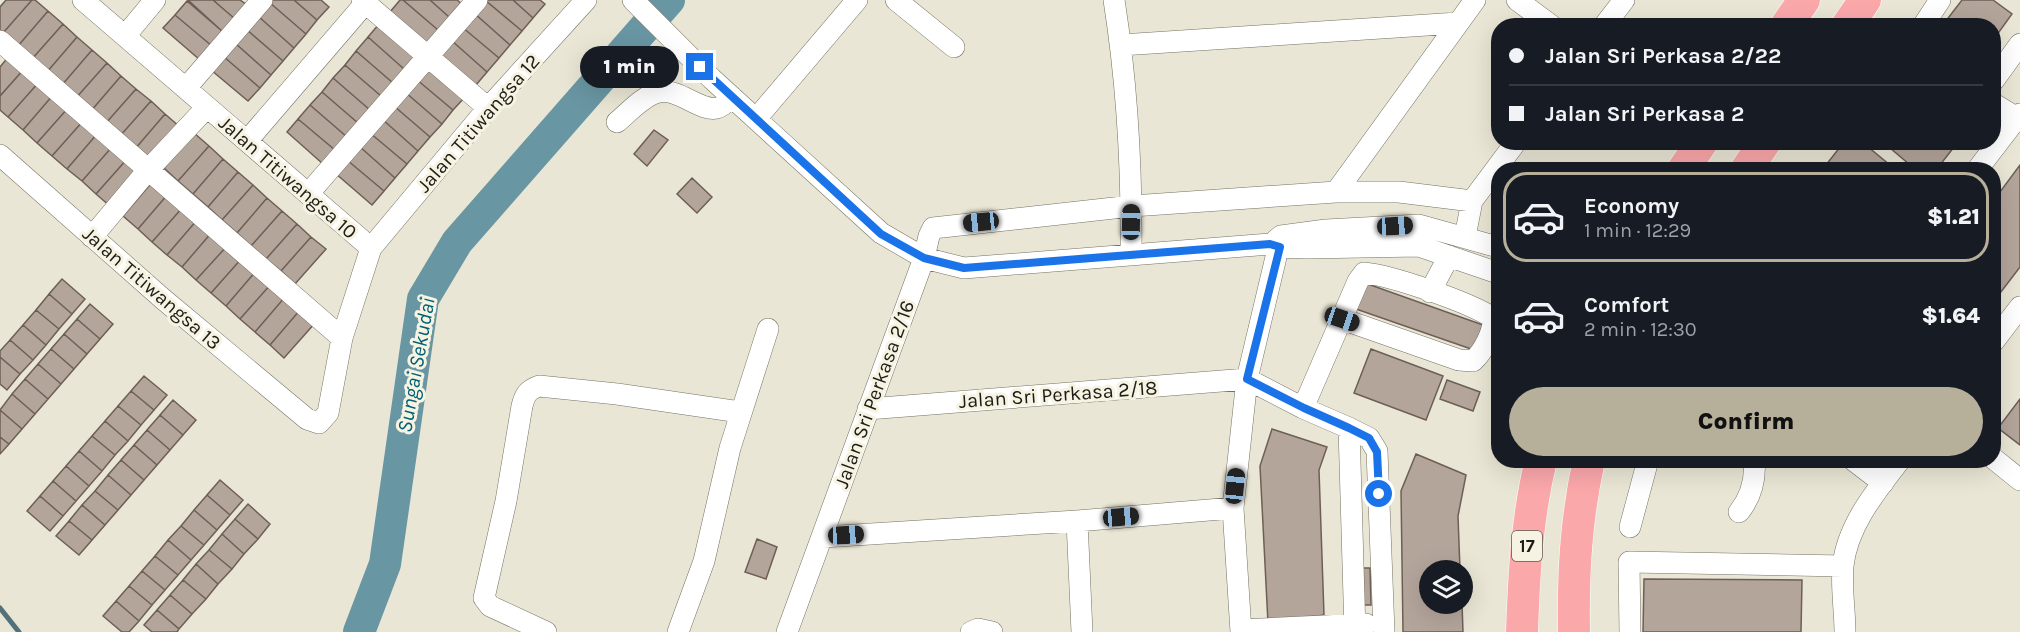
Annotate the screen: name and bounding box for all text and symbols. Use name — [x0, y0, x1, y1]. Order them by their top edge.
text: Jalan Sri Perkasa 2/22 — [1545, 43, 1781, 69]
callout: 1 min — [580, 46, 679, 88]
street label: Jalan Titiwangsa 12 — [412, 50, 545, 197]
route end — [686, 53, 713, 80]
text: 1 min — [603, 55, 656, 78]
text: Jalan Sri Perkasa 2 — [1545, 101, 1744, 127]
street label: Jalan Titiwangsa 10 — [214, 111, 361, 244]
icon: car — [1512, 190, 1566, 244]
text: Economy — [1584, 193, 1679, 219]
car — [1122, 204, 1140, 240]
text: $1.21 — [1927, 204, 1980, 230]
car — [962, 211, 1000, 233]
car — [1377, 216, 1413, 236]
text: 1 min · 12:29 — [1584, 219, 1691, 242]
street label: Jalan Titiwangsa 13 — [78, 222, 225, 355]
icon: car — [1512, 289, 1566, 343]
text: Comfort — [1584, 292, 1669, 318]
water label: Sungai Sekudai — [392, 295, 440, 434]
street label: Jalan Sri Perkasa 2/16 — [830, 297, 919, 491]
text: $1.64 — [1921, 303, 1980, 329]
car — [1322, 305, 1362, 333]
text: 2 min · 12:30 — [1584, 318, 1697, 341]
street label: Jalan Sri Perkasa 2/18 — [958, 376, 1158, 413]
button: Confirm — [1509, 387, 1983, 456]
car — [1224, 467, 1246, 505]
route start — [1365, 480, 1392, 507]
car — [1102, 506, 1140, 528]
car — [828, 525, 864, 545]
road number: 17 — [1512, 531, 1542, 561]
map controls — [1419, 560, 1473, 614]
button: layers — [1419, 560, 1473, 614]

